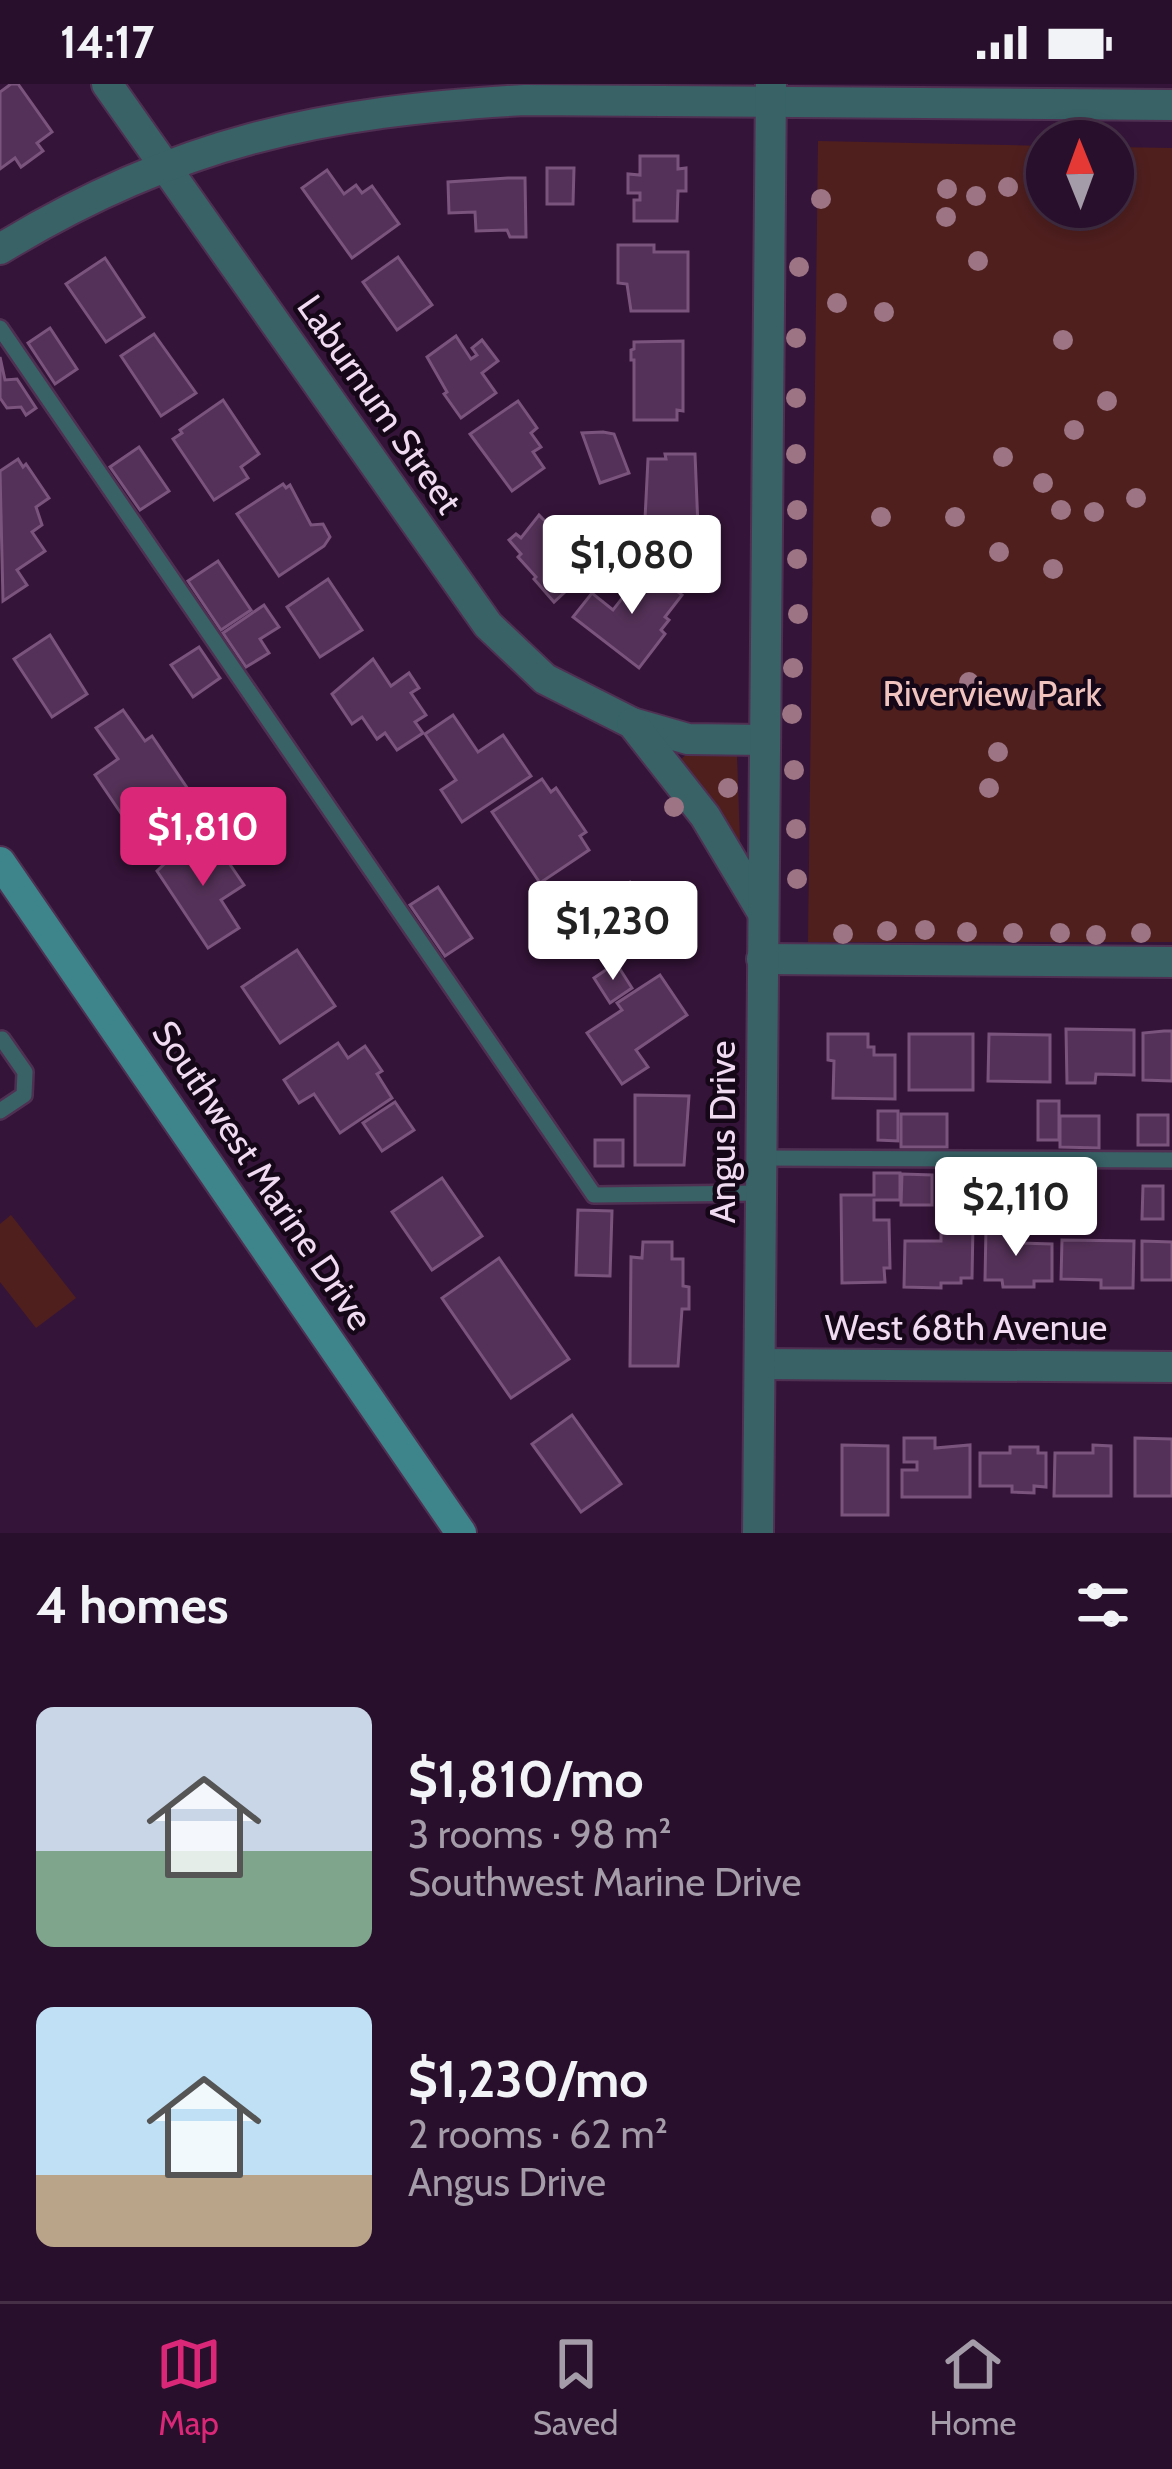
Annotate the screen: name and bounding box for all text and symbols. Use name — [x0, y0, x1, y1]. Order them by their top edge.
text: 14:17 — [60, 15, 154, 69]
north arrow — [1026, 120, 1134, 228]
map controls — [1026, 120, 1134, 228]
street label: Laburnum Street — [288, 286, 472, 522]
pin: $1,080 — [534, 515, 730, 617]
text: $1,080 — [570, 530, 694, 578]
park label: Riverview Park — [882, 671, 1102, 715]
pin: $1,810 — [105, 787, 301, 889]
text: $1,810 — [147, 802, 259, 850]
pin: $1,230 — [515, 881, 711, 983]
text: $1,230 — [555, 896, 671, 944]
street label: Southwest Marine Drive — [143, 1012, 383, 1338]
street label: Angus Drive — [700, 1041, 744, 1223]
pin: $2,110 — [918, 1157, 1114, 1259]
text: $2,110 — [962, 1172, 1070, 1220]
street label: West 68th Avenue — [825, 1305, 1107, 1349]
icon: filters — [1070, 1572, 1136, 1638]
text: 4 homes — [36, 1574, 228, 1636]
text: $1,810/mo — [408, 1748, 644, 1810]
icon: home — [132, 1755, 276, 1899]
text: 3 rooms · 98 m² — [408, 1810, 671, 1858]
text: Southwest Marine Drive — [408, 1858, 802, 1906]
text: $1,230/mo — [408, 2048, 648, 2110]
icon: home — [132, 2055, 276, 2199]
text: 2 rooms · 62 m² — [408, 2110, 668, 2158]
text: Angus Drive — [408, 2158, 606, 2206]
tab: Map — [156, 2331, 222, 2443]
tab: Saved — [533, 2331, 618, 2443]
tab: Home — [930, 2331, 1016, 2443]

